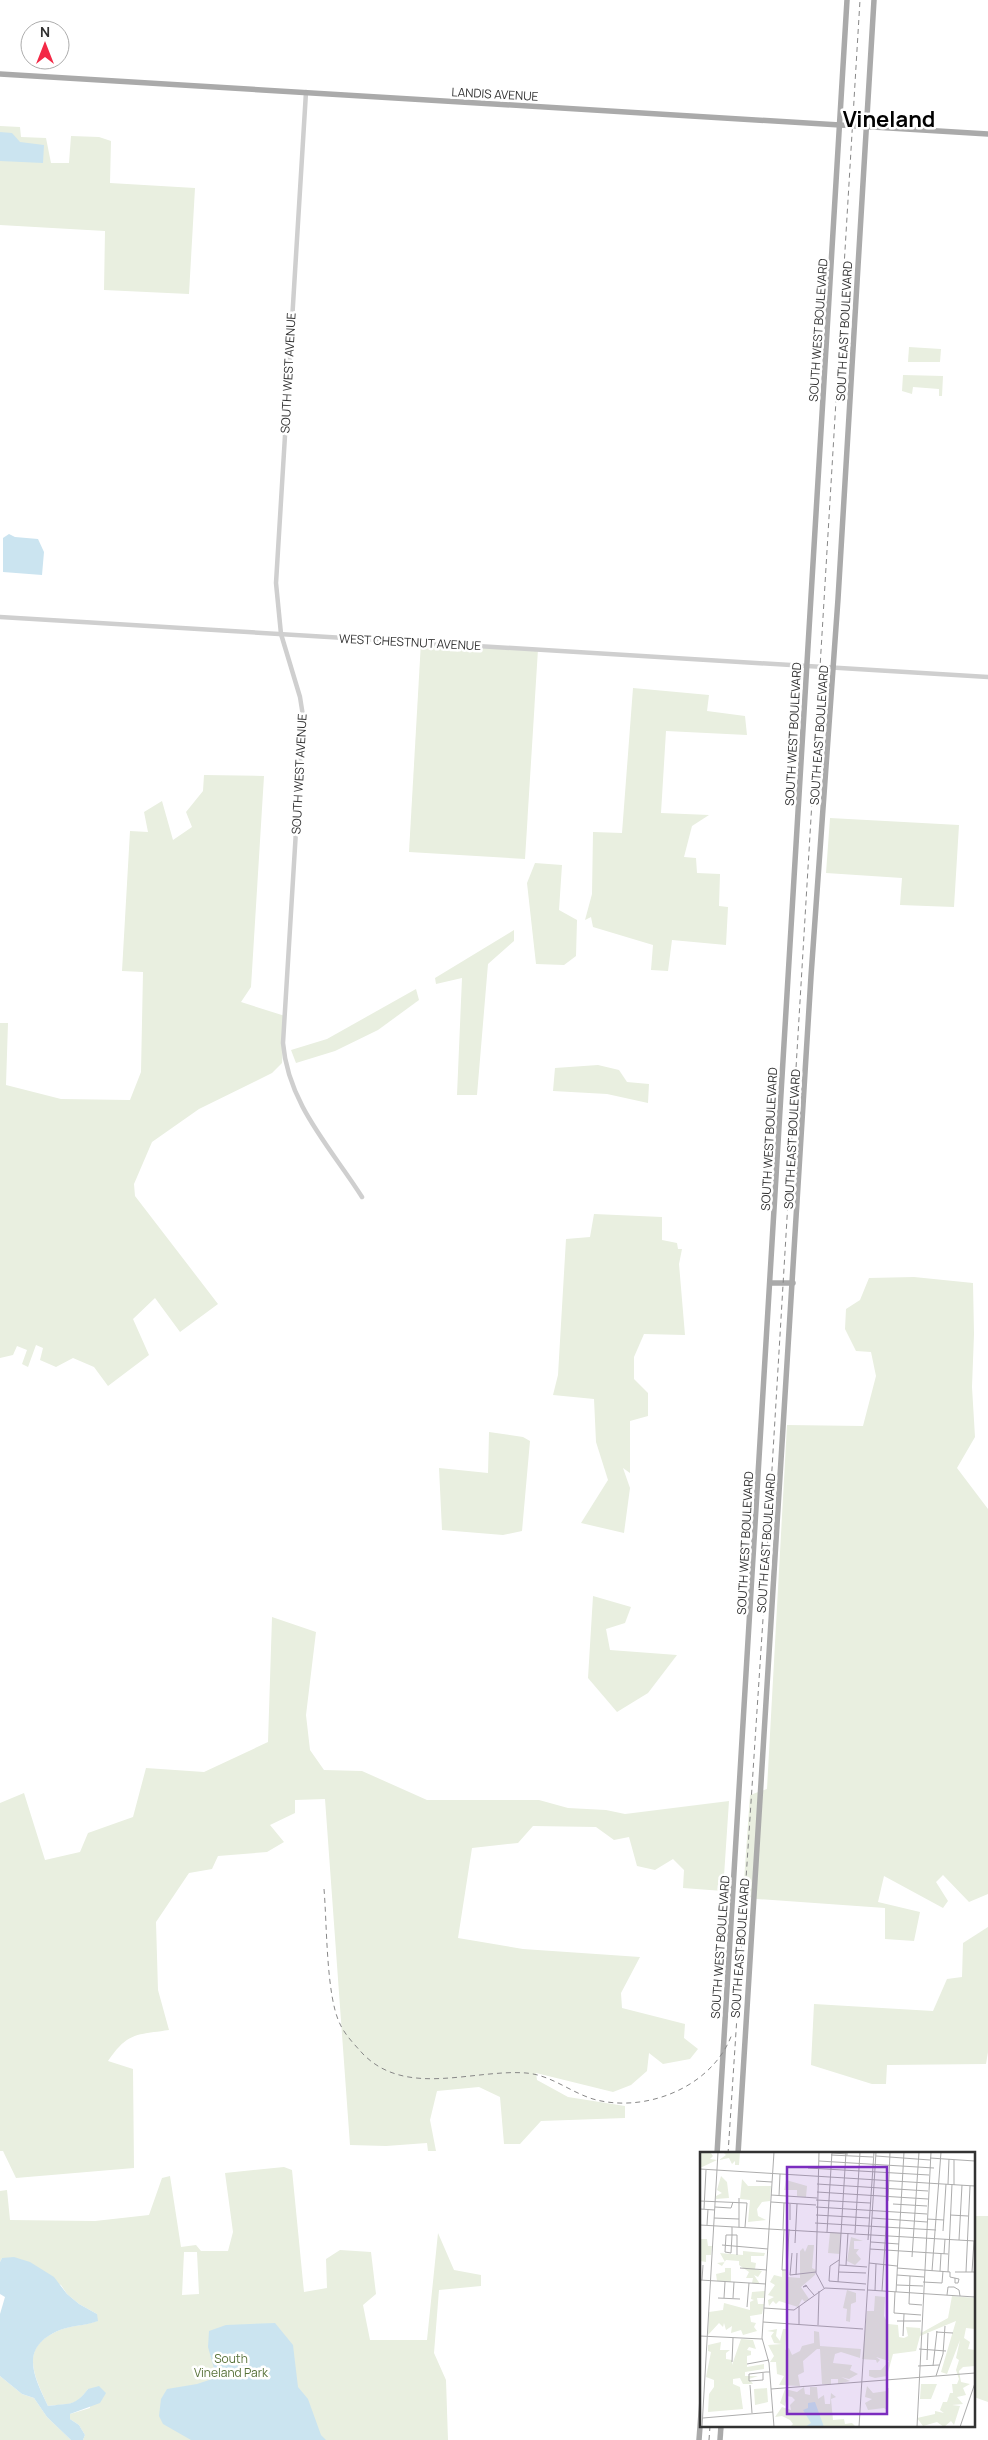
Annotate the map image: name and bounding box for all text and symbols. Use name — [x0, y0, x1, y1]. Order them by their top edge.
north arrow — [20, 20, 70, 70]
text: N — [40, 22, 50, 41]
street label: LANDIS AVENUE — [451, 83, 539, 105]
district label: Vineland — [843, 104, 935, 134]
street label: SOUTH WEST BOULEVARD — [805, 258, 831, 402]
street label: SOUTH EAST BOULEVARD — [832, 261, 856, 401]
street label: SOUTH WEST AVENUE — [276, 312, 300, 434]
street label: WEST CHESTNUT AVENUE — [338, 630, 482, 654]
street label: SOUTH WEST BOULEVARD — [781, 662, 805, 806]
street label: SOUTH EAST BOULEVARD — [806, 665, 832, 805]
street label: SOUTH WEST AVENUE — [287, 713, 311, 835]
street label: SOUTH WEST BOULEVARD — [757, 1067, 781, 1211]
street label: SOUTH EAST BOULEVARD — [780, 1069, 804, 1209]
street label: SOUTH WEST BOULEVARD — [733, 1471, 757, 1615]
street label: SOUTH EAST BOULEVARD — [753, 1473, 779, 1613]
street label: SOUTH WEST BOULEVARD — [707, 1875, 733, 2019]
street label: SOUTH EAST BOULEVARD — [727, 1878, 753, 2018]
inset map — [700, 2152, 976, 2428]
park label: South Vineland Park — [194, 2350, 269, 2381]

